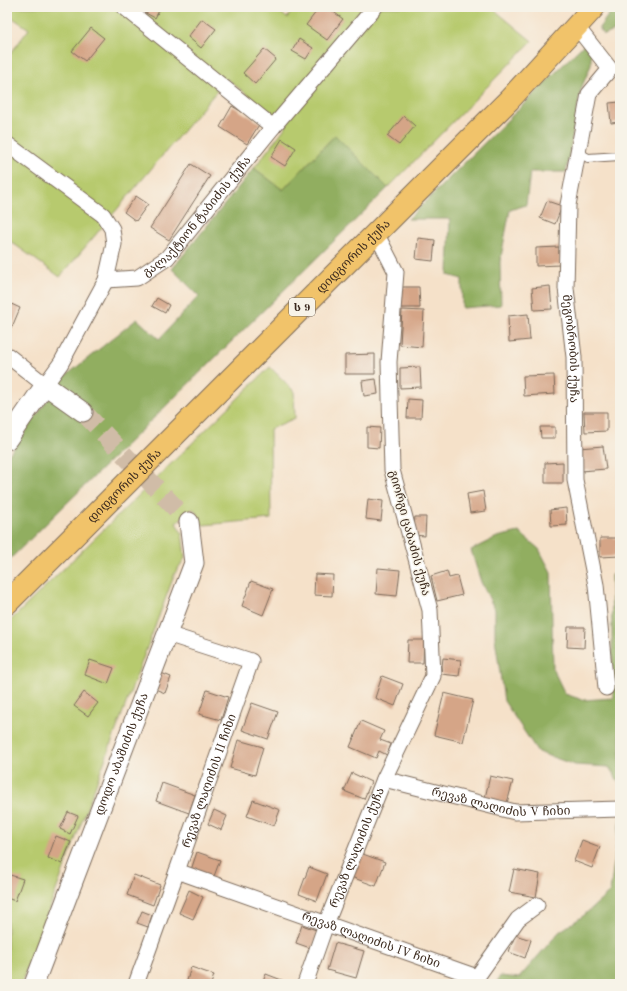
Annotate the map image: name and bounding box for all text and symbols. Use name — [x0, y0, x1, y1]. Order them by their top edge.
street label: გალაქტიონ ტაბიძის ქუჩა — [141, 154, 254, 279]
street label: დიდგორის ქუჩა — [315, 218, 393, 296]
street label: მეგობრობის ქუჩა — [560, 294, 580, 403]
road number: ს 9 — [289, 298, 315, 316]
street label: დიდგორის ქუჩა — [86, 447, 164, 525]
street label: გიორგი ცაბაძის ქუჩა — [387, 469, 433, 597]
street label: დოდო აბაშიძის ქუჩა — [94, 692, 151, 817]
street label: რევაზ ლაღიძის II ჩიხი — [180, 712, 239, 850]
street label: რევაზ ლაღიძის V ჩიხი — [430, 785, 571, 819]
street label: რევაზ ლაღიძის ქუჩა — [327, 786, 387, 910]
street label: რევაზ ლაღიძის IV ჩიხი — [300, 910, 442, 971]

